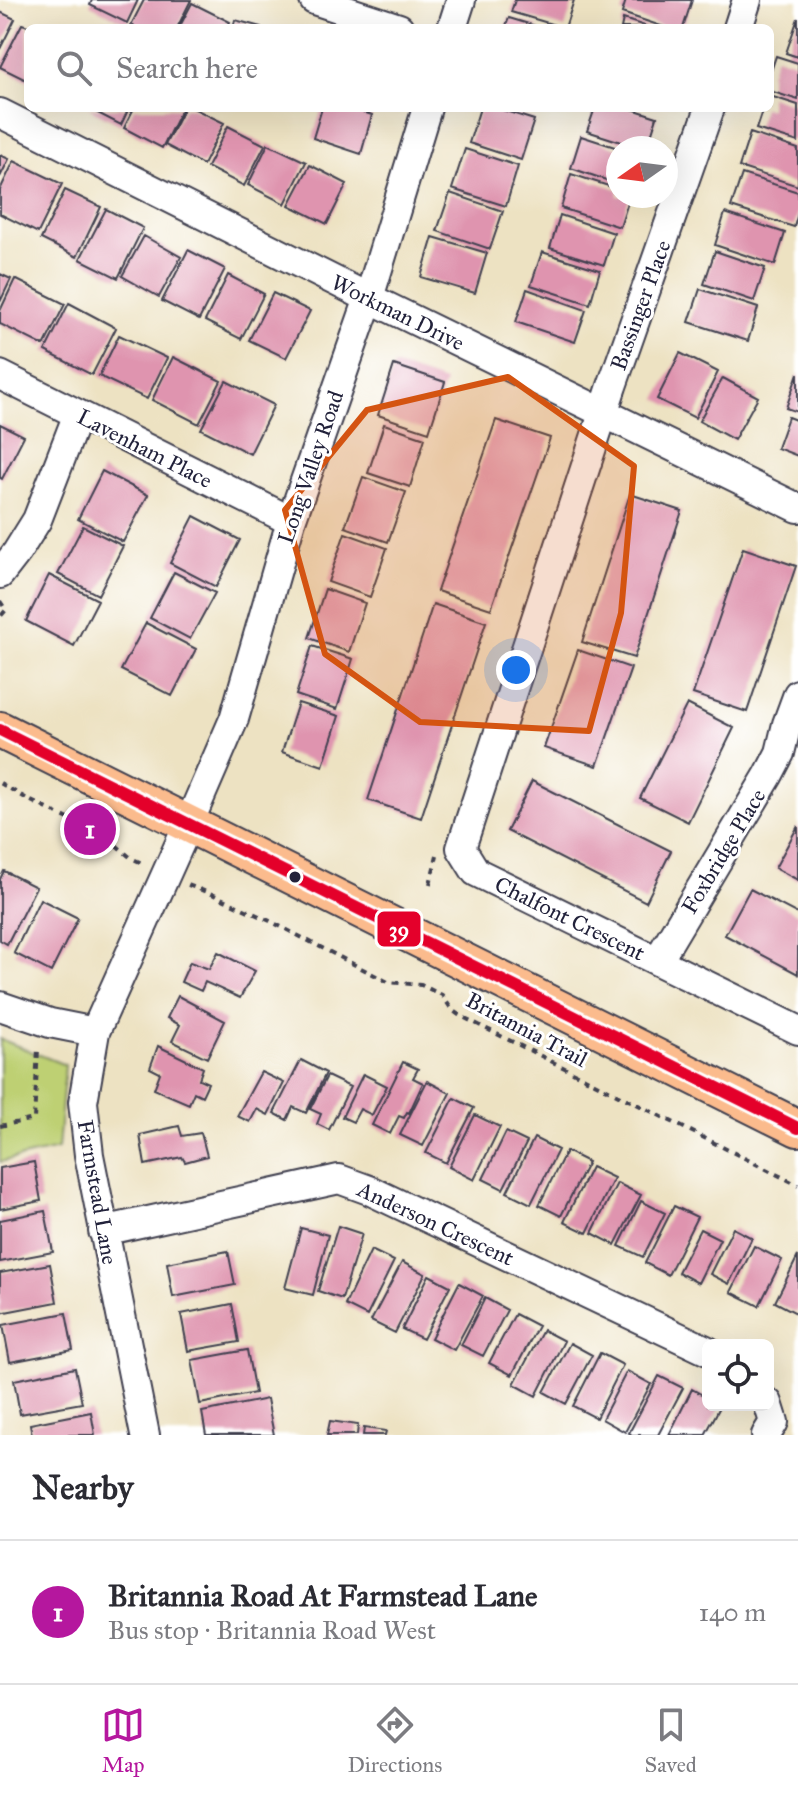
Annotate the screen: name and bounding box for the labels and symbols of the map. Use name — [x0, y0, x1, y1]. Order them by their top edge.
north arrow — [606, 136, 678, 208]
street label: Bassinger Place — [604, 236, 677, 374]
street label: Workman Drive — [327, 269, 469, 356]
street label: Long Valley Road — [272, 387, 349, 547]
street label: Lavenham Place — [73, 403, 217, 494]
your location — [496, 650, 536, 690]
street label: Foxbridge Place — [676, 784, 771, 919]
pin: 1 — [64, 799, 116, 859]
unlabelled marker — [287, 869, 303, 885]
street label: Chalfont Crescent — [490, 870, 649, 967]
line badge: 39 — [376, 910, 422, 948]
text: 39 — [389, 916, 409, 943]
street label: Britannia Trail — [461, 986, 592, 1073]
street label: Farmstead Lane — [71, 1118, 124, 1267]
street label: Anderson Crescent — [352, 1175, 518, 1272]

